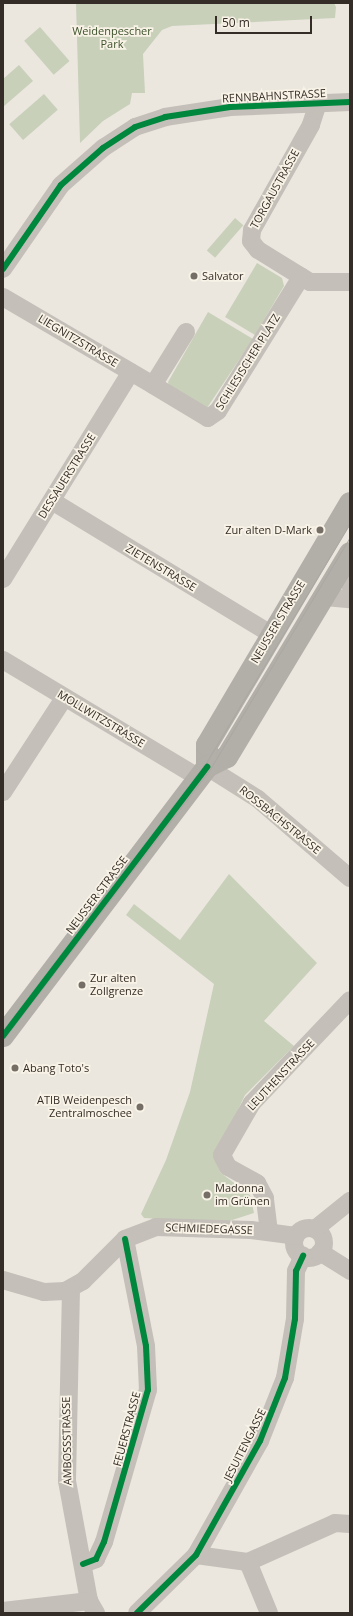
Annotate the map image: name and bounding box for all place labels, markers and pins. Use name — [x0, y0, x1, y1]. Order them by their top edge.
place label: Salvator — [202, 269, 244, 283]
marker: Salvator — [189, 271, 199, 281]
place label: Zur alten D-Mark — [225, 523, 312, 537]
marker: Zur alten D-Mark — [315, 525, 325, 535]
place label: Zur alten Zollgrenze — [90, 972, 143, 998]
marker: Zur alten Zollgrenze — [77, 980, 87, 990]
place label: Abang Toto's — [23, 1061, 89, 1075]
marker: Abang Toto's — [10, 1063, 20, 1073]
place label: ATIB Weidenpesch Zentralmoschee — [37, 1094, 132, 1120]
marker: ATIB Weidenpesch Zentralmoschee — [135, 1102, 145, 1112]
place label: Madonna im Grünen — [215, 1182, 270, 1208]
marker: Madonna im Grünen — [202, 1190, 212, 1200]

